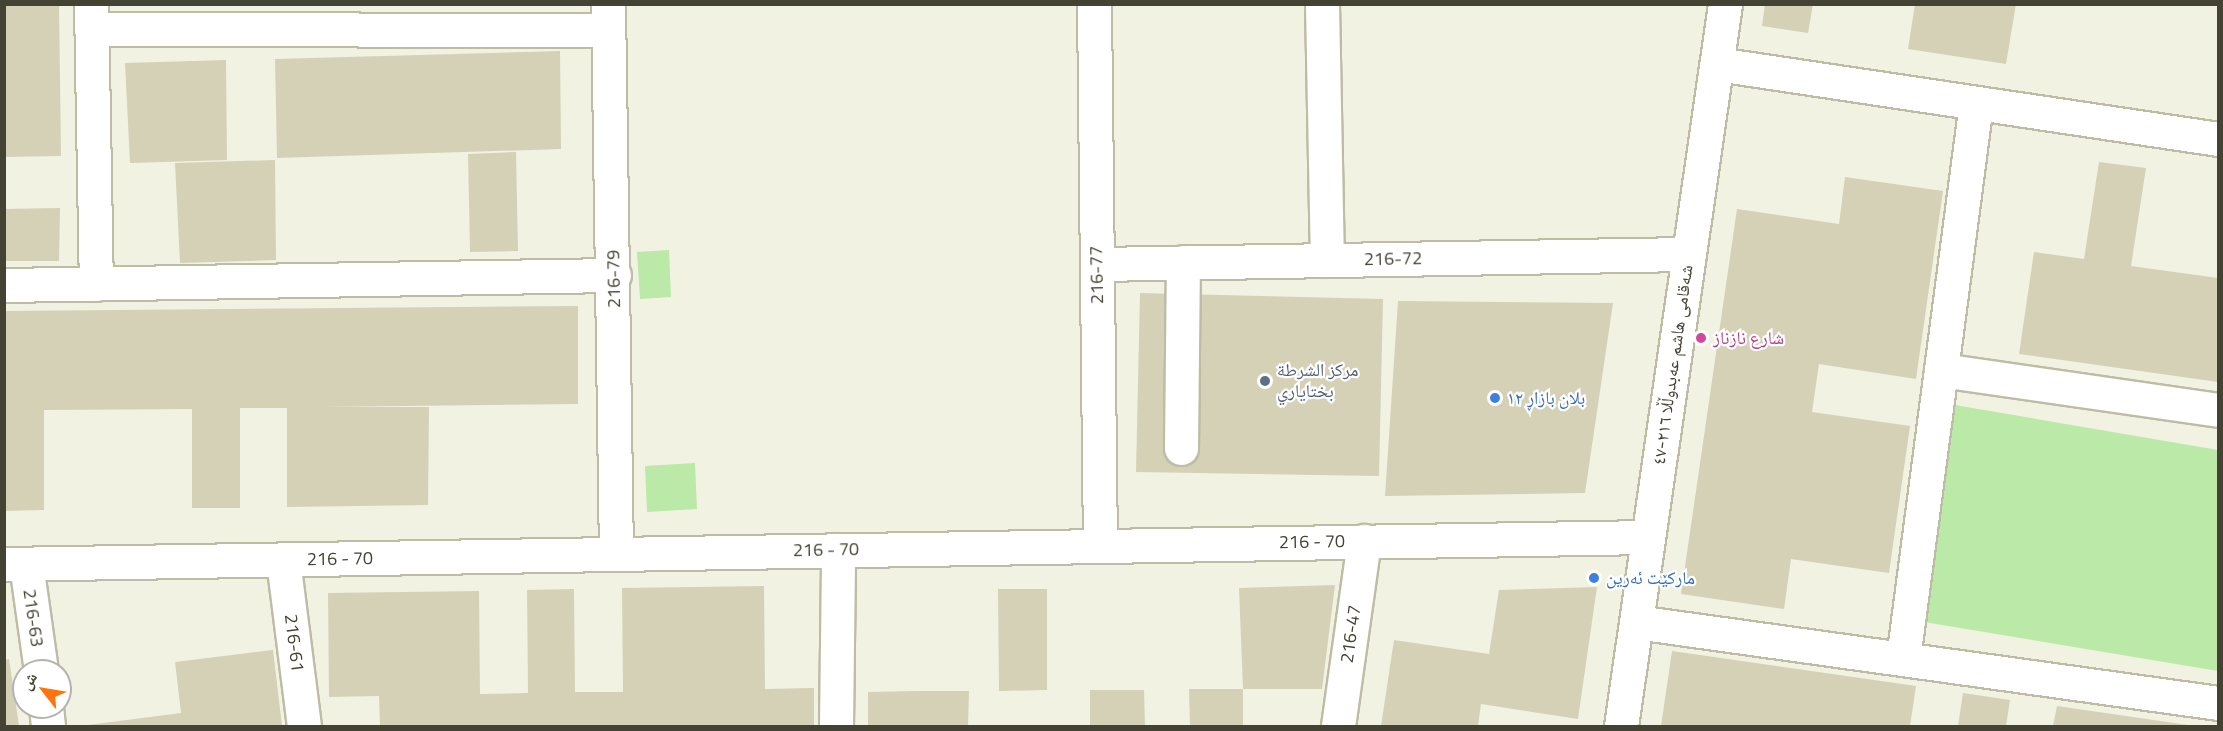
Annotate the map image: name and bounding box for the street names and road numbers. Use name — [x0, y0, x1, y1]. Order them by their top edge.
street label: 216-77 — [1086, 246, 1108, 304]
street label: 216-72 — [1364, 248, 1422, 270]
street label: 216-79 — [603, 250, 625, 308]
street label: شەقامی هاشم عەبدوڵڵا ٢١٦-٤٧ — [1648, 264, 1698, 466]
street label: 216 - 70 — [1279, 531, 1345, 553]
street label: 216 - 70 — [793, 539, 859, 561]
street label: 216 - 70 — [307, 548, 373, 570]
street label: 216-63 — [18, 588, 48, 648]
street label: 216-47 — [1336, 604, 1366, 664]
street label: 216-61 — [280, 613, 308, 673]

